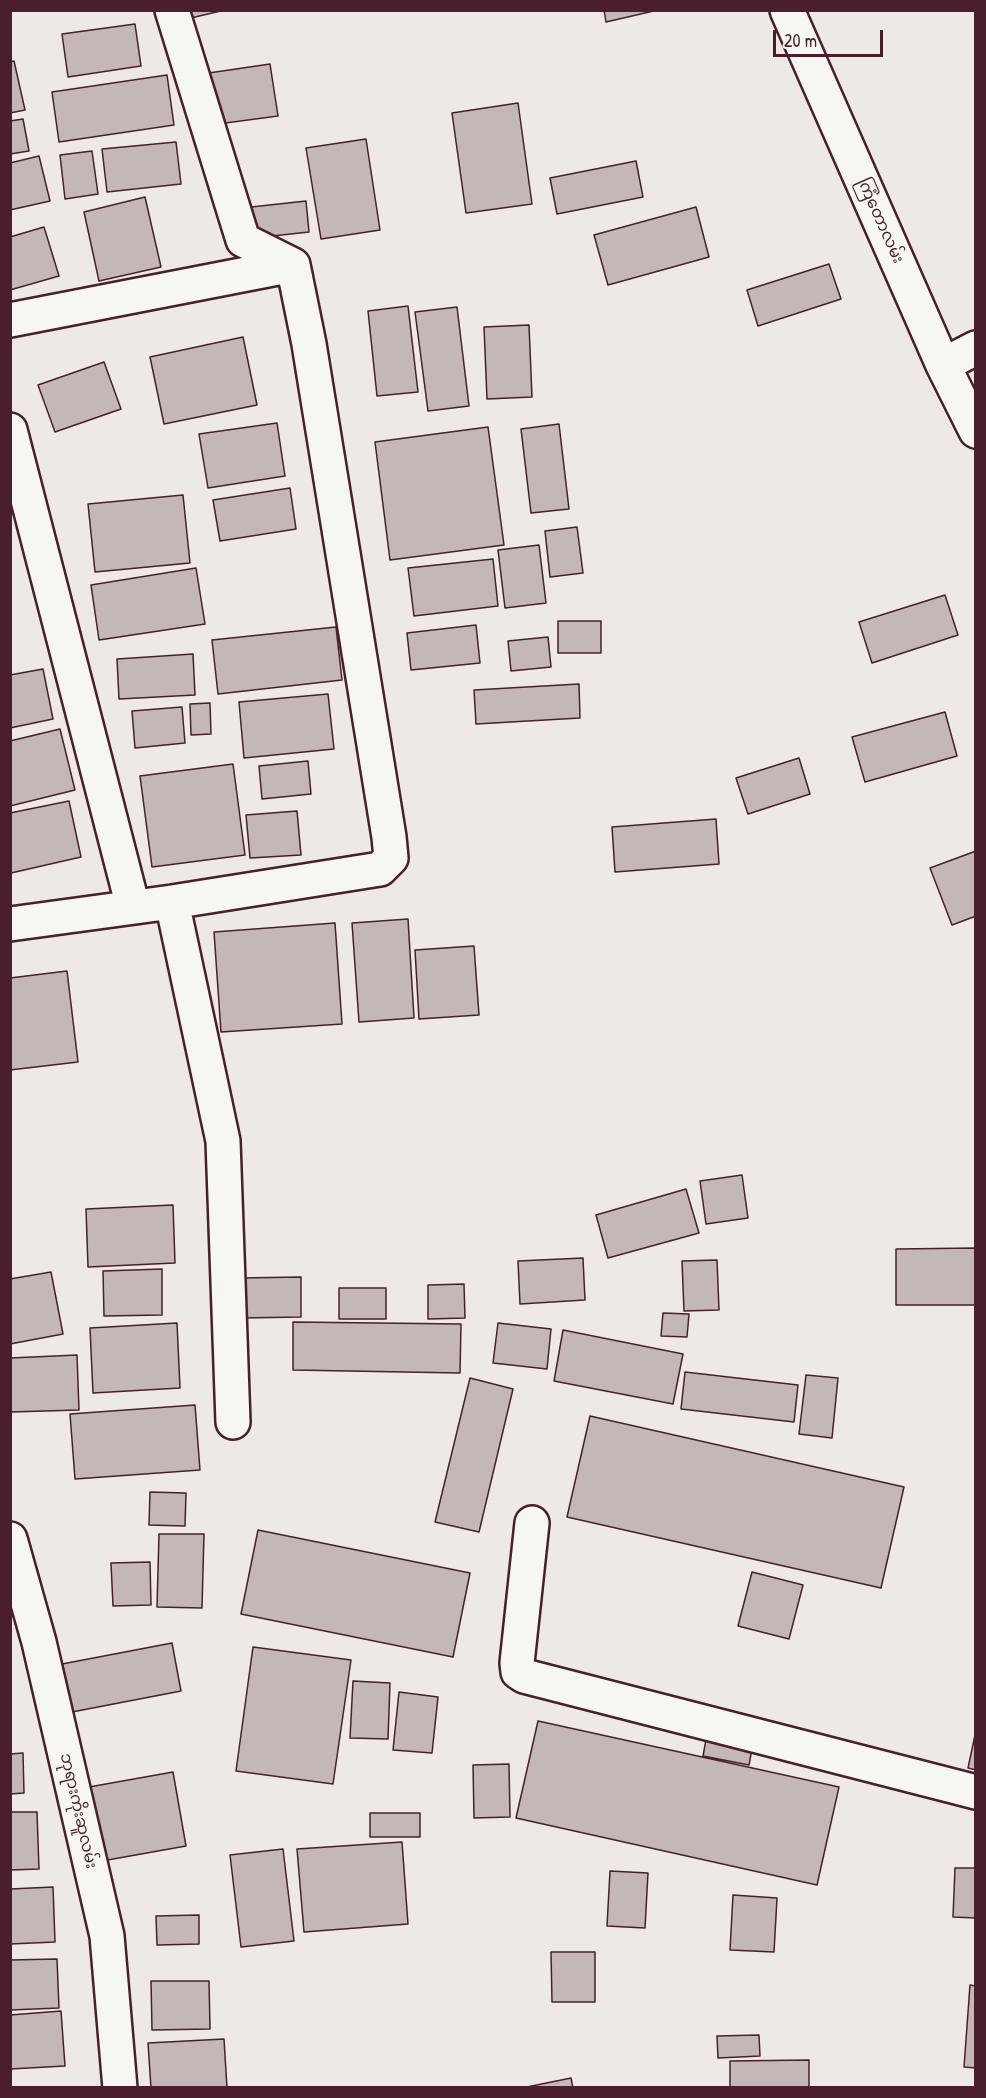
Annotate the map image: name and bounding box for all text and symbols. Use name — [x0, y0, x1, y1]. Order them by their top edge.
scale bar — [776, 18, 886, 56]
text: 20 m — [784, 28, 817, 53]
street label: ကြံတောလမ်း — [853, 175, 907, 267]
street label: ဘုရားကိုးဆူလမ်း — [55, 1751, 101, 1871]

